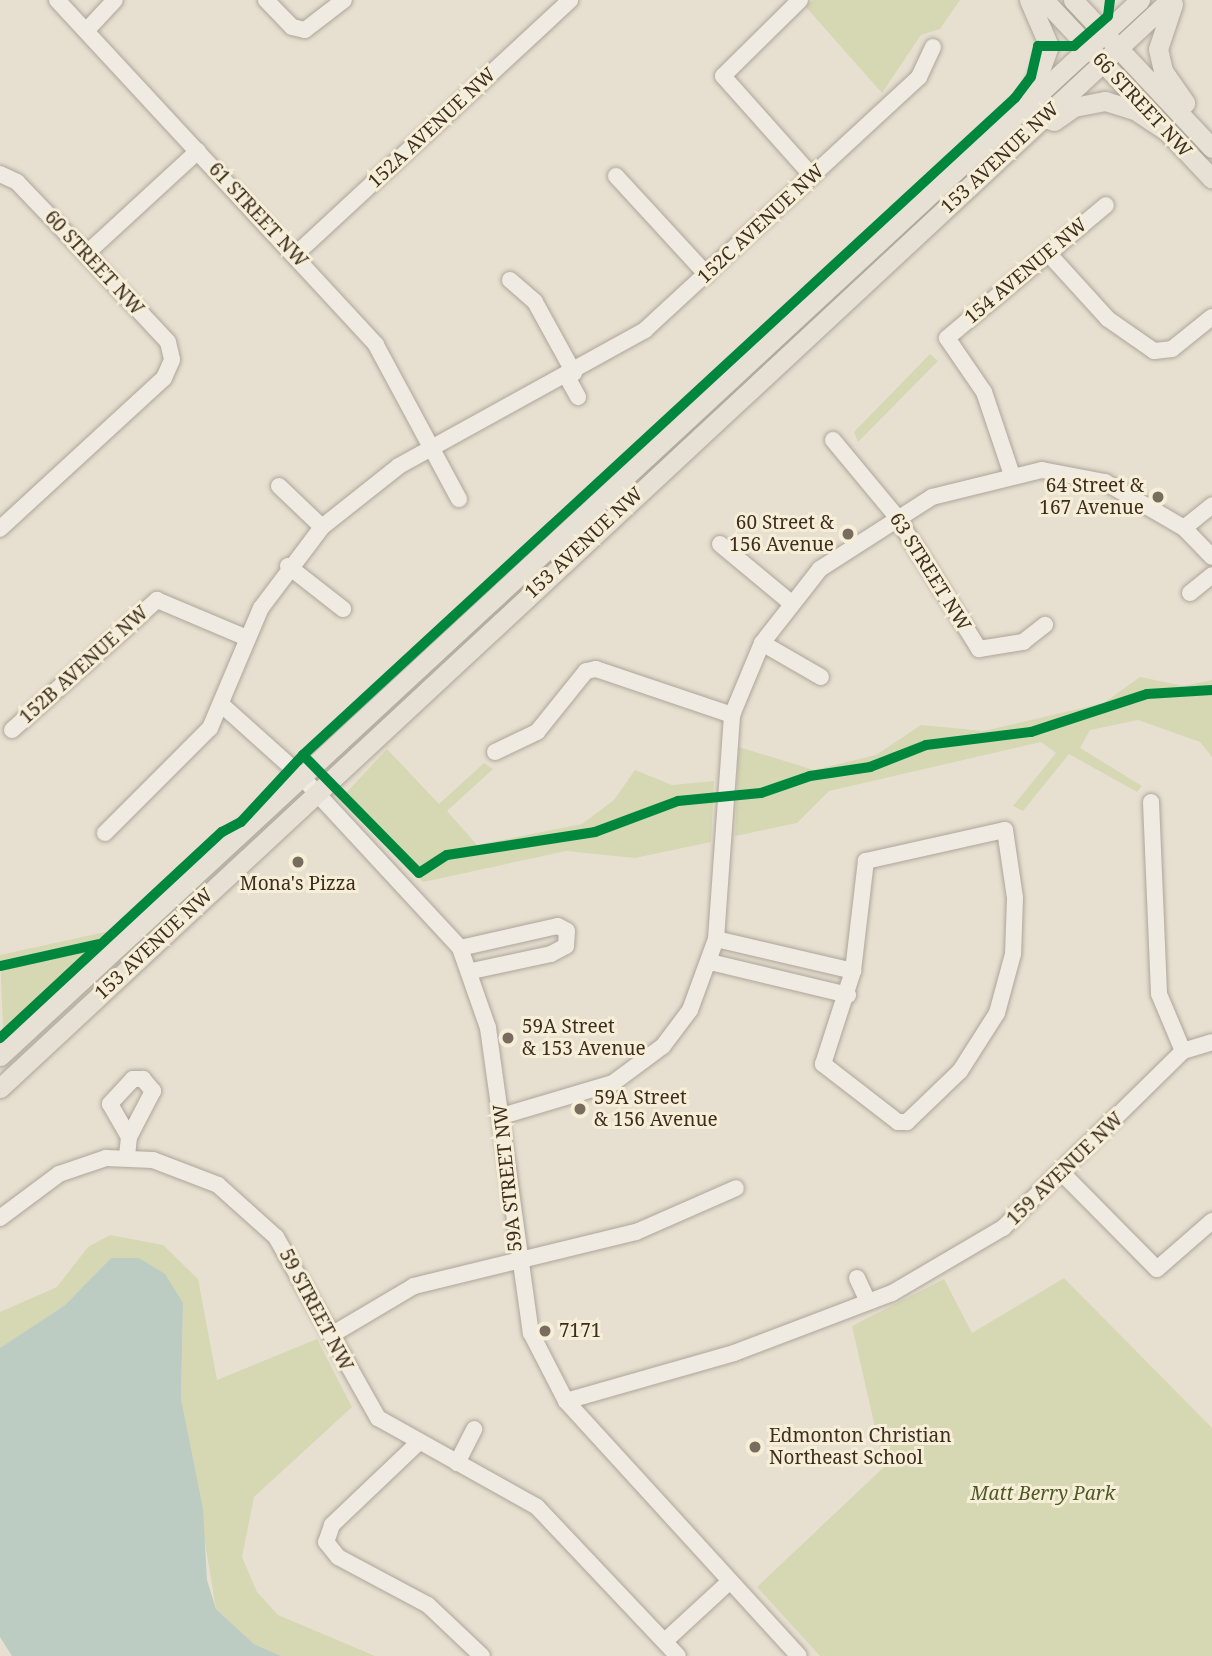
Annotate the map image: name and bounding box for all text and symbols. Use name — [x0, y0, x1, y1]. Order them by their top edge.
street label: 66 STREET NW — [1088, 48, 1196, 162]
street label: 152A AVENUE NW — [364, 63, 500, 193]
street label: 153 AVENUE NW — [936, 98, 1064, 218]
street label: 61 STREET NW — [204, 158, 312, 272]
street label: 152C AVENUE NW — [693, 160, 829, 288]
street label: 60 STREET NW — [40, 206, 148, 320]
street label: 154 AVENUE NW — [960, 213, 1092, 329]
place label: 64 Street & 167 Avenue — [1039, 475, 1144, 519]
street label: 153 AVENUE NW — [520, 483, 648, 603]
marker: 64 Street & 167 Avenue — [1150, 489, 1166, 505]
street label: 63 STREET NW — [885, 509, 975, 635]
place label: 60 Street & 156 Avenue — [729, 512, 834, 556]
marker: 60 Street & 156 Avenue — [840, 526, 856, 542]
street label: 152B AVENUE NW — [15, 601, 153, 729]
marker: Mona's Pizza — [290, 854, 306, 870]
place label: Mona's Pizza — [240, 873, 356, 895]
street label: 153 AVENUE NW — [90, 884, 218, 1004]
place label: 59A Street & 153 Avenue — [522, 1016, 646, 1060]
marker: 59A Street & 153 Avenue — [500, 1030, 516, 1046]
place label: 59A Street & 156 Avenue — [594, 1087, 718, 1131]
marker: 59A Street & 156 Avenue — [572, 1101, 588, 1117]
street label: 59A STREET NW — [489, 1103, 527, 1253]
street label: 159 AVENUE NW — [1002, 1108, 1128, 1230]
street label: 59 STREET NW — [274, 1245, 358, 1375]
place label: 7171 — [559, 1320, 601, 1342]
marker: 7171 — [537, 1323, 553, 1339]
place label: Edmonton Christian Northeast School — [769, 1425, 952, 1469]
marker: Edmonton Christian Northeast School — [747, 1439, 763, 1455]
park label: Matt Berry Park — [971, 1483, 1115, 1505]

